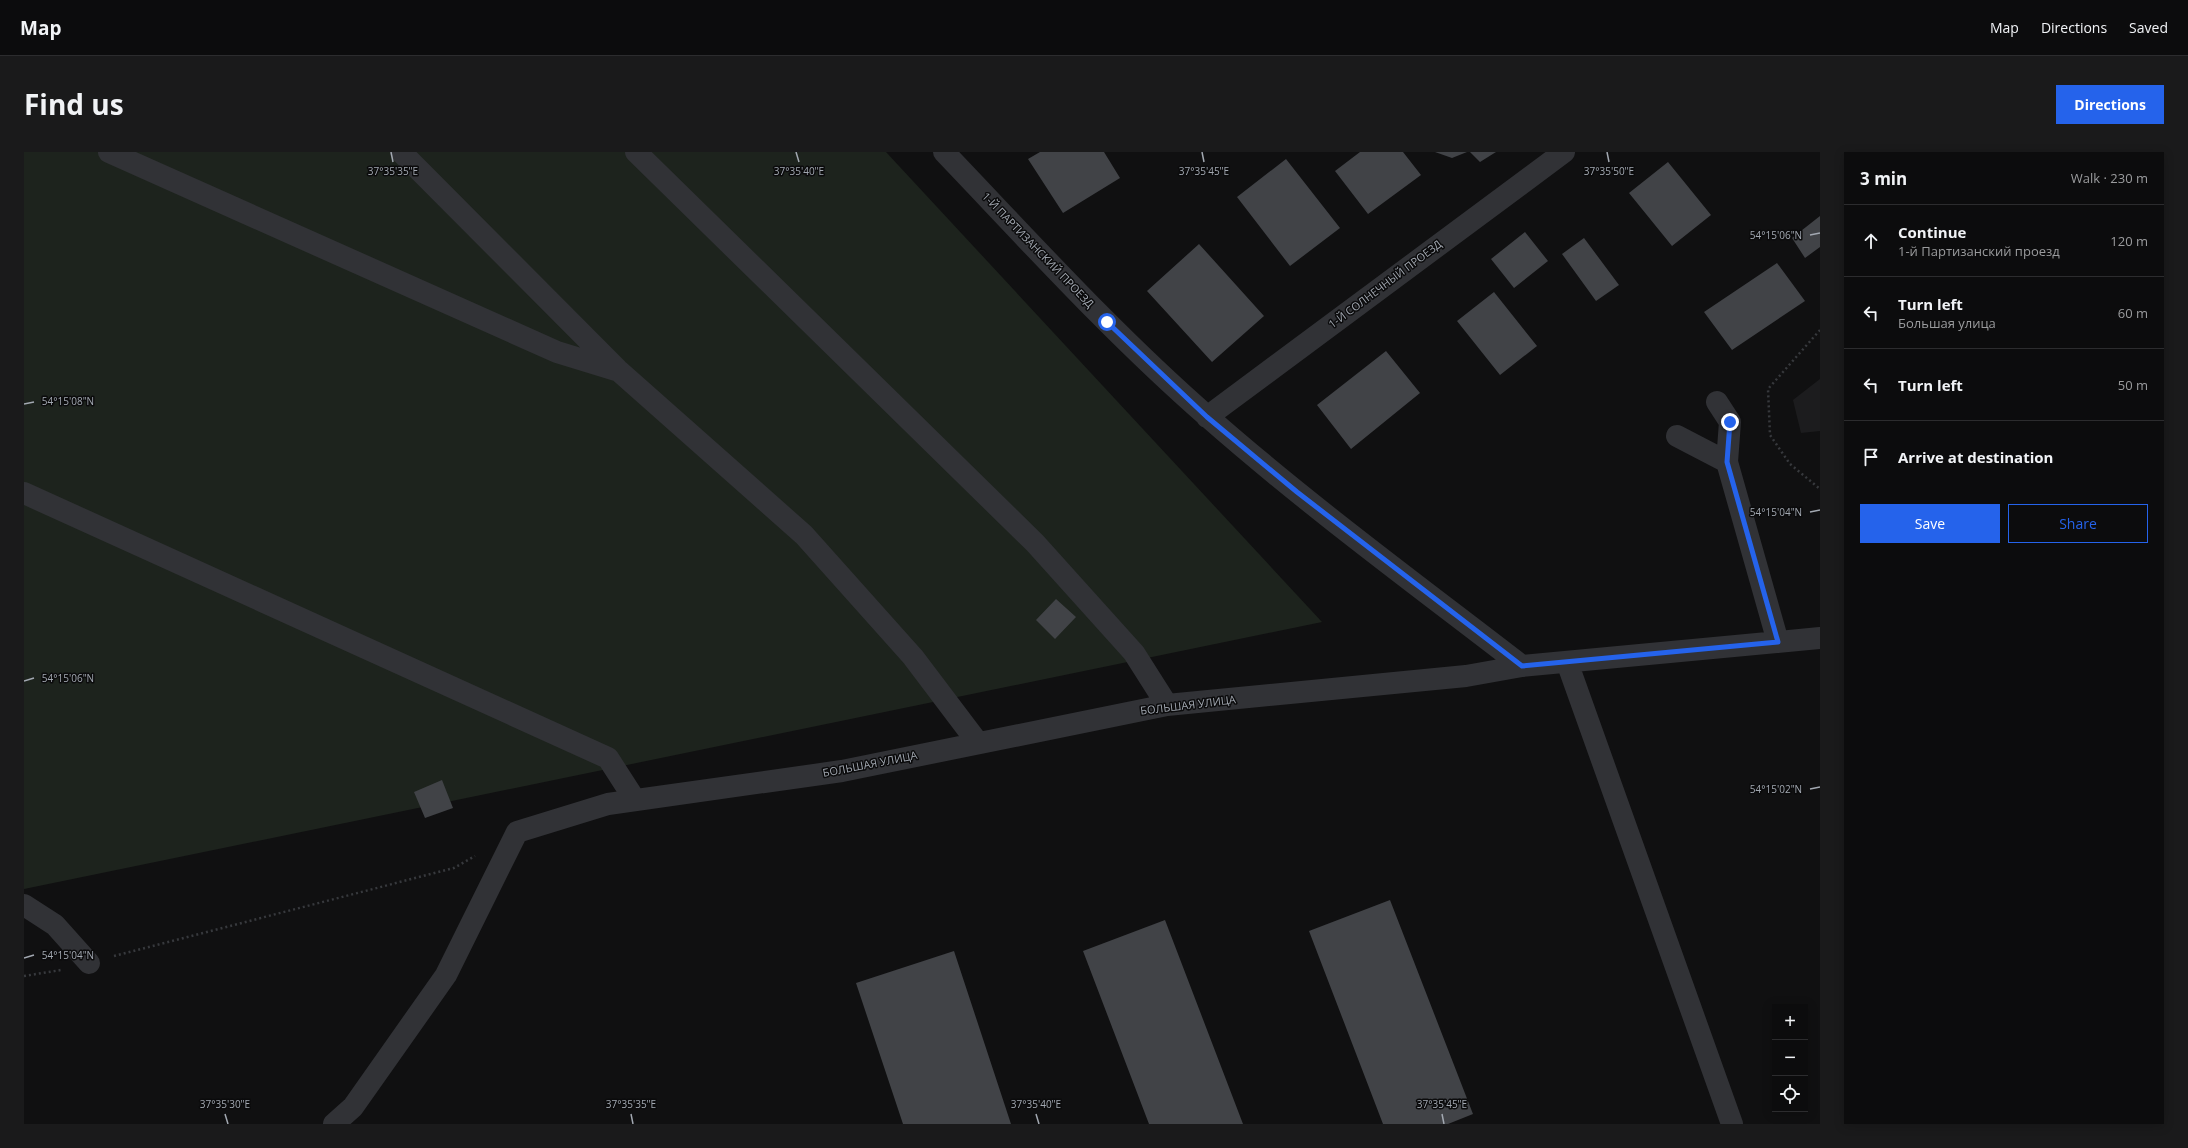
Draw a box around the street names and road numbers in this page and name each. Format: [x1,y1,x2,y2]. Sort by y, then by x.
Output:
street label: 1-Й ПАРТИЗАНСКИЙ ПРОЕЗД [979,189,1098,311]
street label: 1-Й СОЛНЕЧНЫЙ ПРОЕЗД [1325,236,1445,331]
street label: БОЛЬШАЯ УЛИЦА [1139,691,1237,718]
street label: БОЛЬШАЯ УЛИЦА [821,747,919,780]

